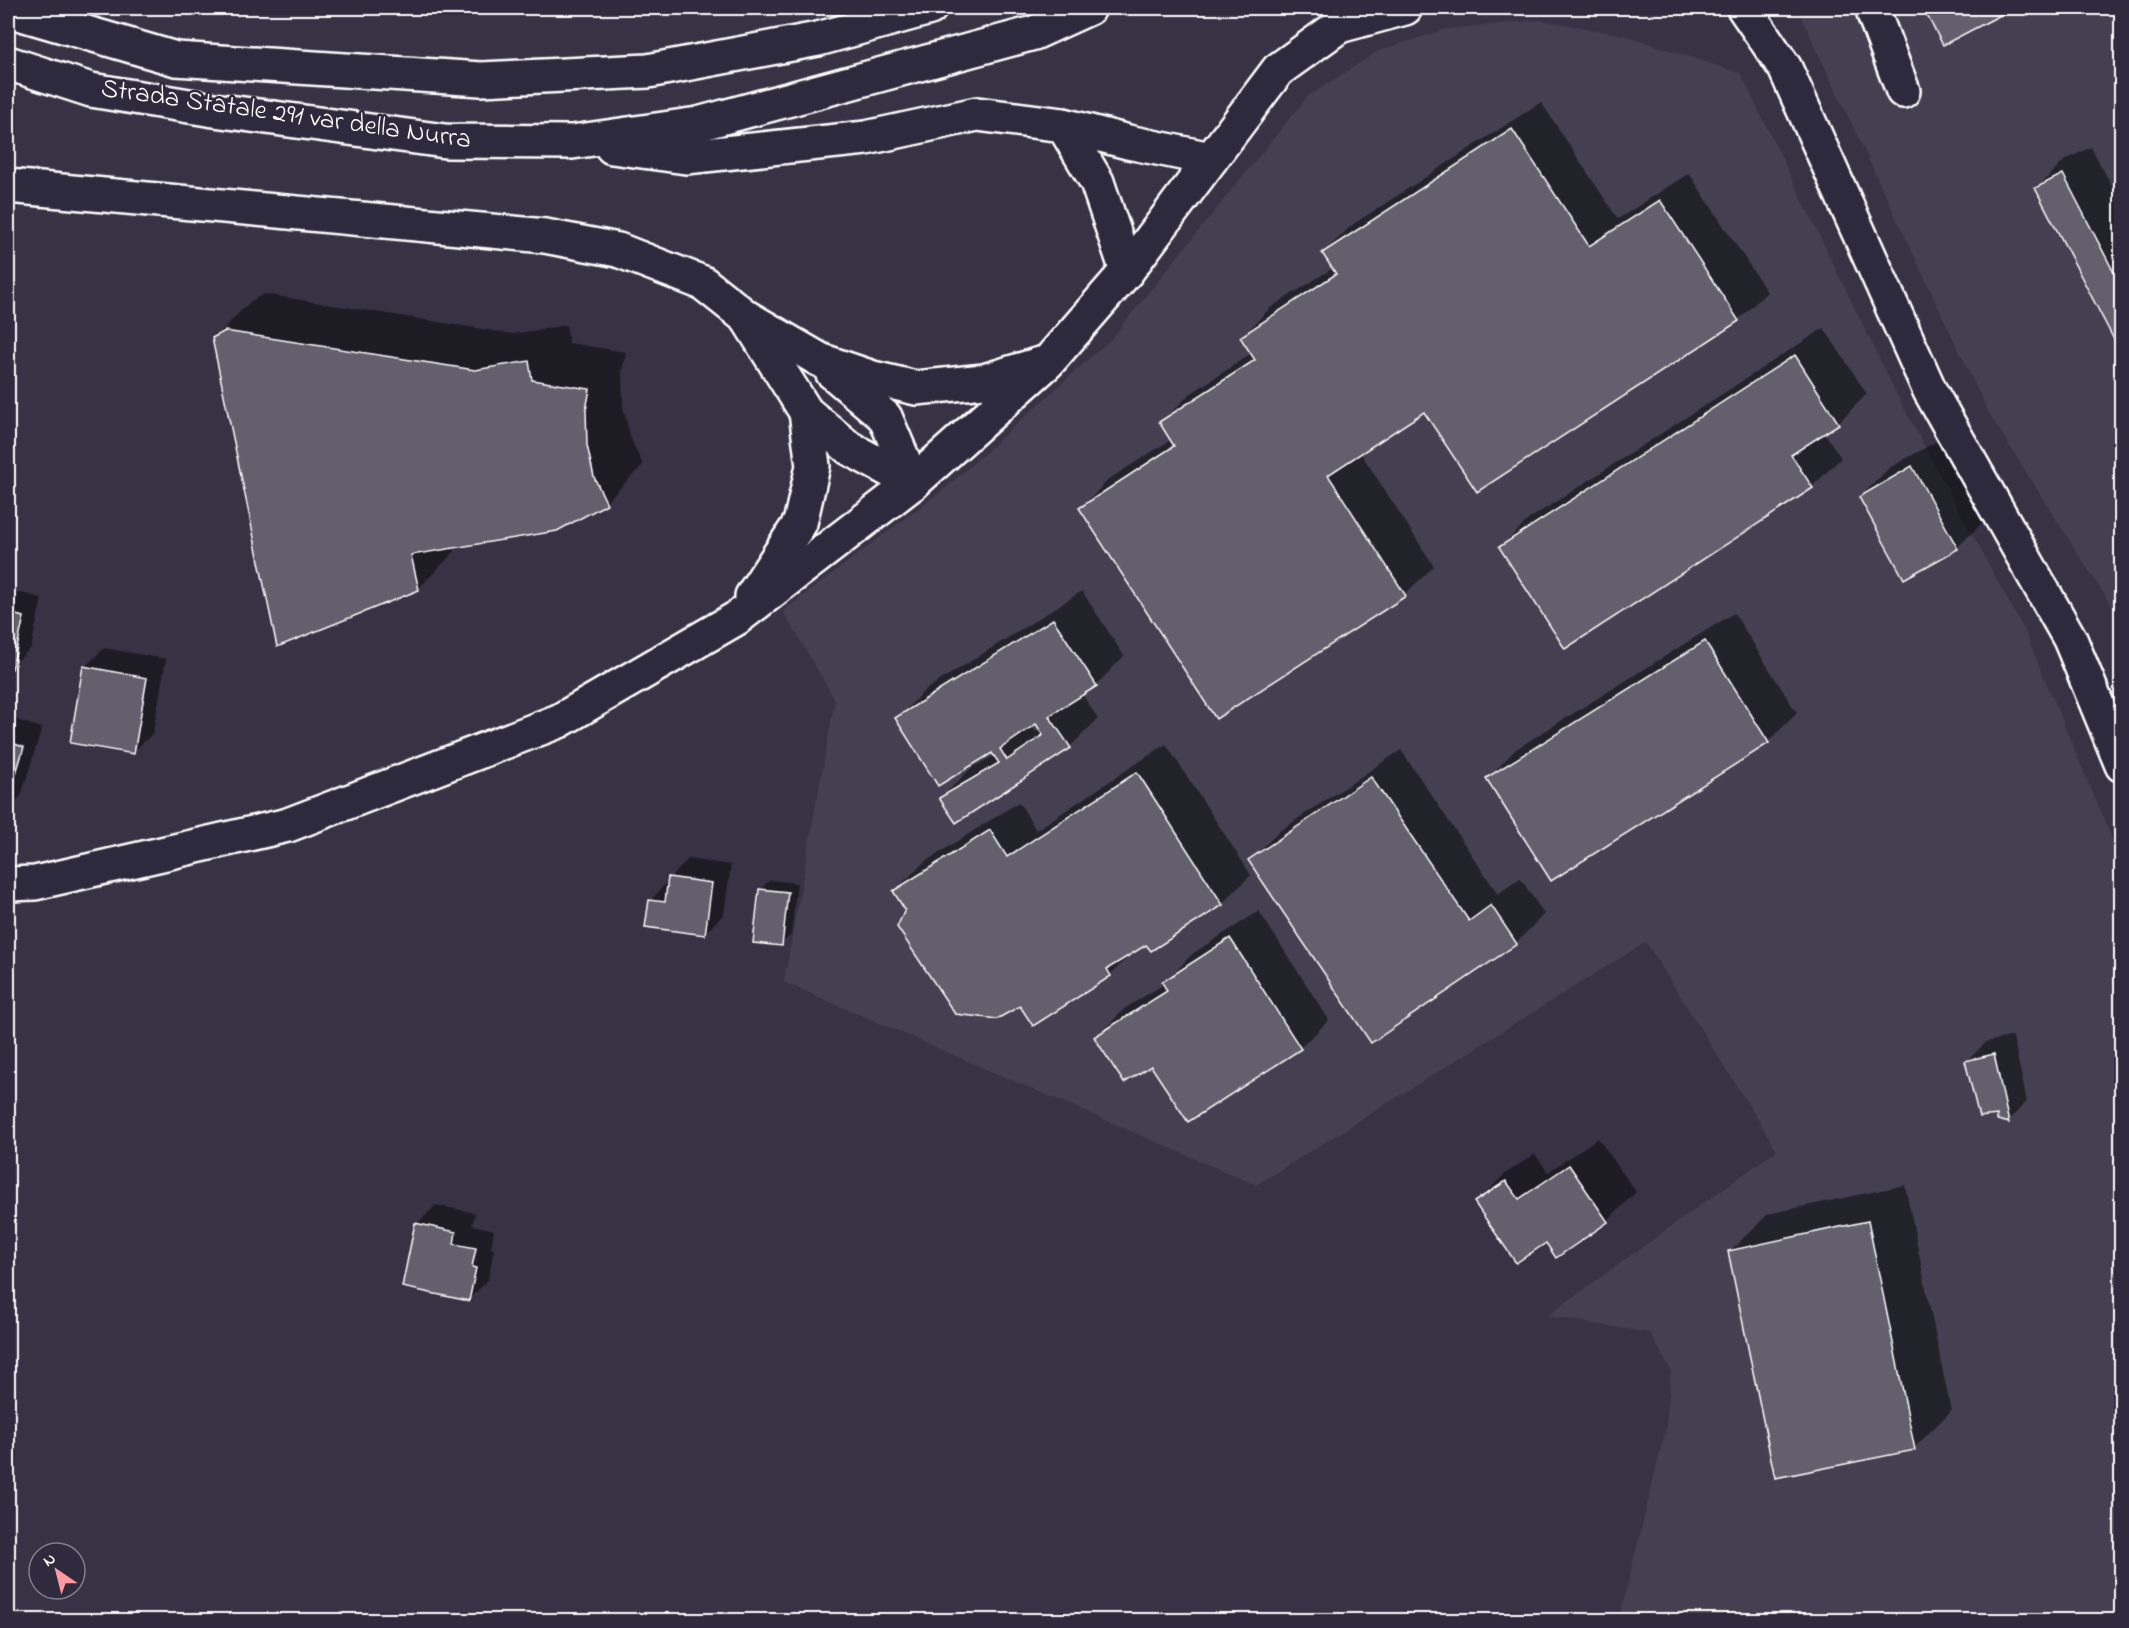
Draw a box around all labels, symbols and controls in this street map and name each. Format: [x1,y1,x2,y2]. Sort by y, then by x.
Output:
street label: Strada Statale 291 var della Nurra [98,70,474,160]
north arrow [27,1541,87,1601]
text: N [38,1547,61,1573]

